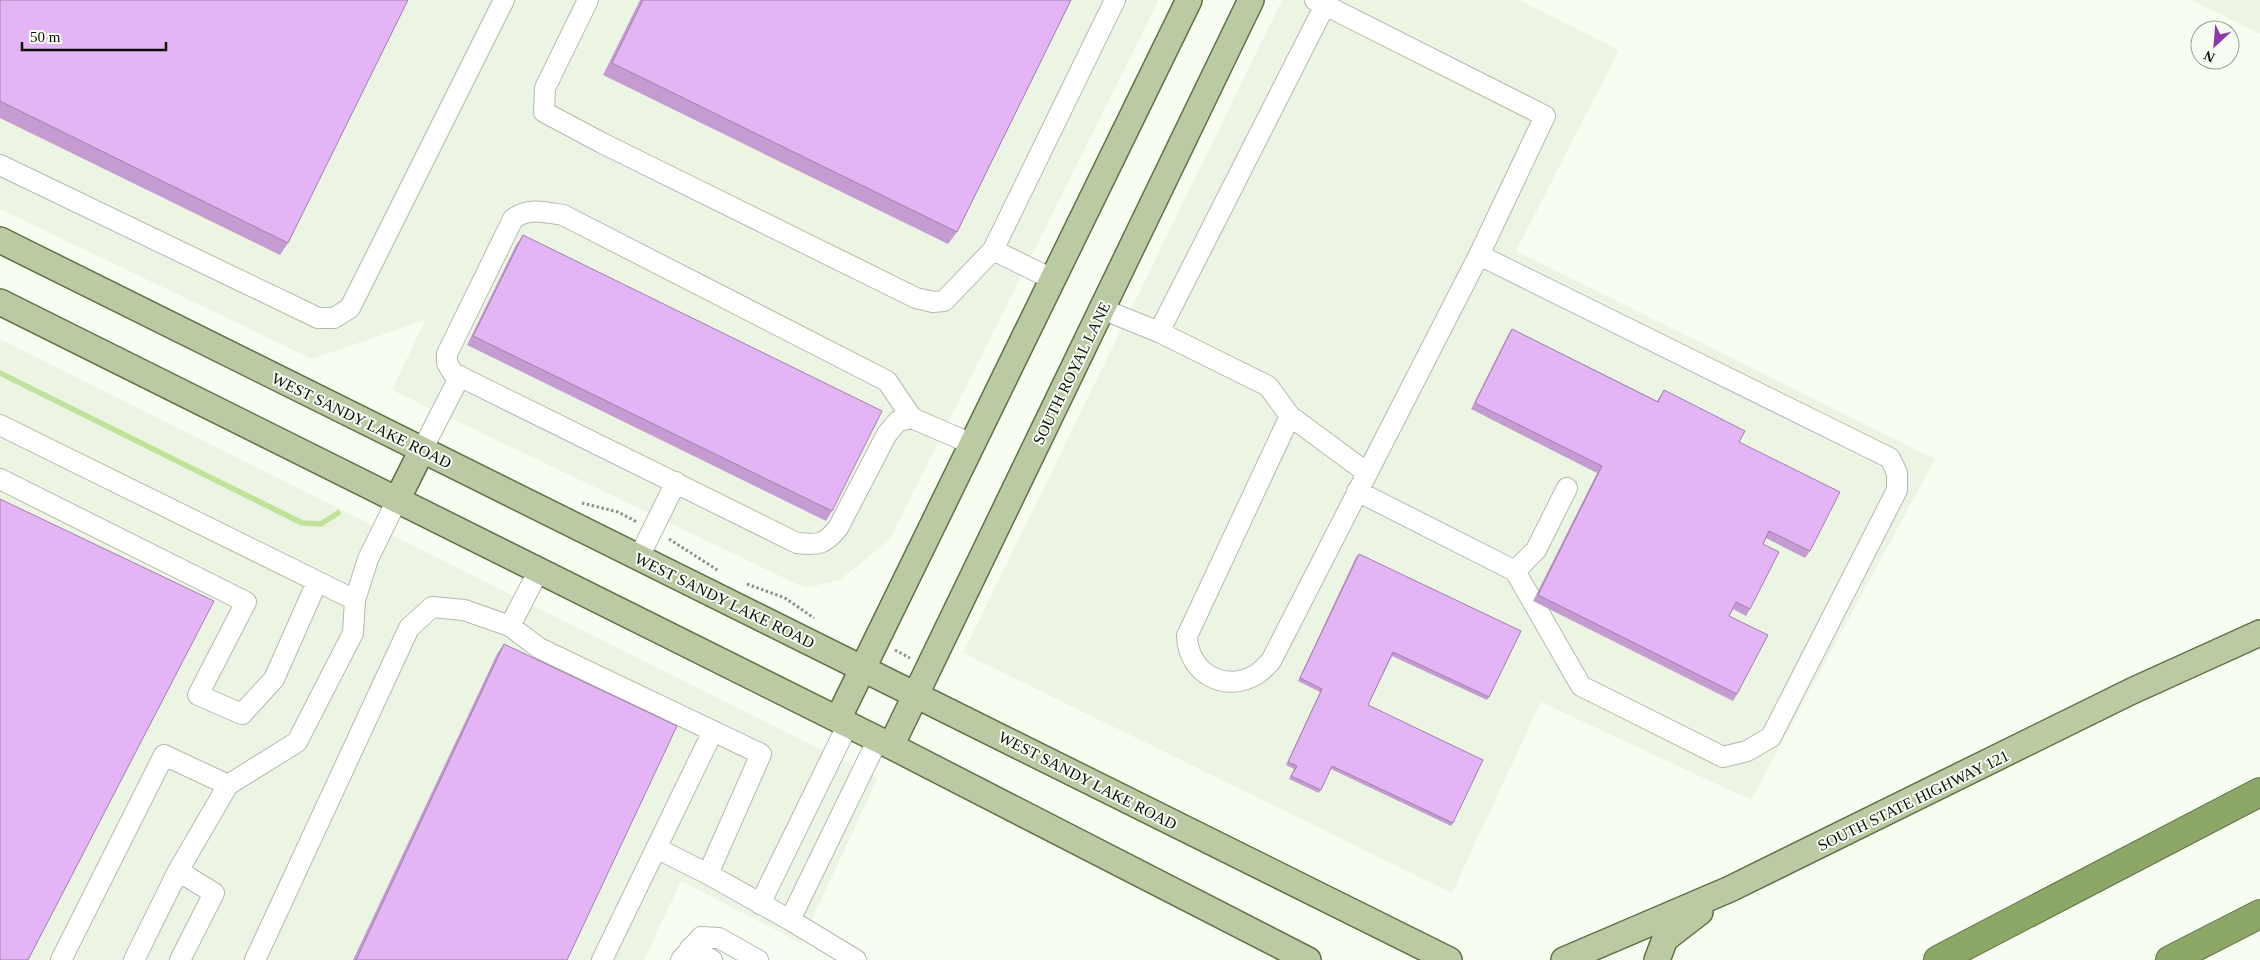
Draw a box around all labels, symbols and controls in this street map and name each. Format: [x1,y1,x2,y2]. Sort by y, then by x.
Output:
scale bar [22,20,166,52]
north arrow [2190,20,2240,70]
text: 50 m [30,29,61,45]
text: N [2202,47,2217,65]
street label: SOUTH ROYAL LANE [1029,299,1113,447]
street label: WEST SANDY LAKE ROAD [269,369,454,471]
street label: WEST SANDY LAKE ROAD [632,549,817,651]
street label: WEST SANDY LAKE ROAD [996,728,1180,833]
street label: SOUTH STATE HIGHWAY 121 [1815,747,2012,854]

